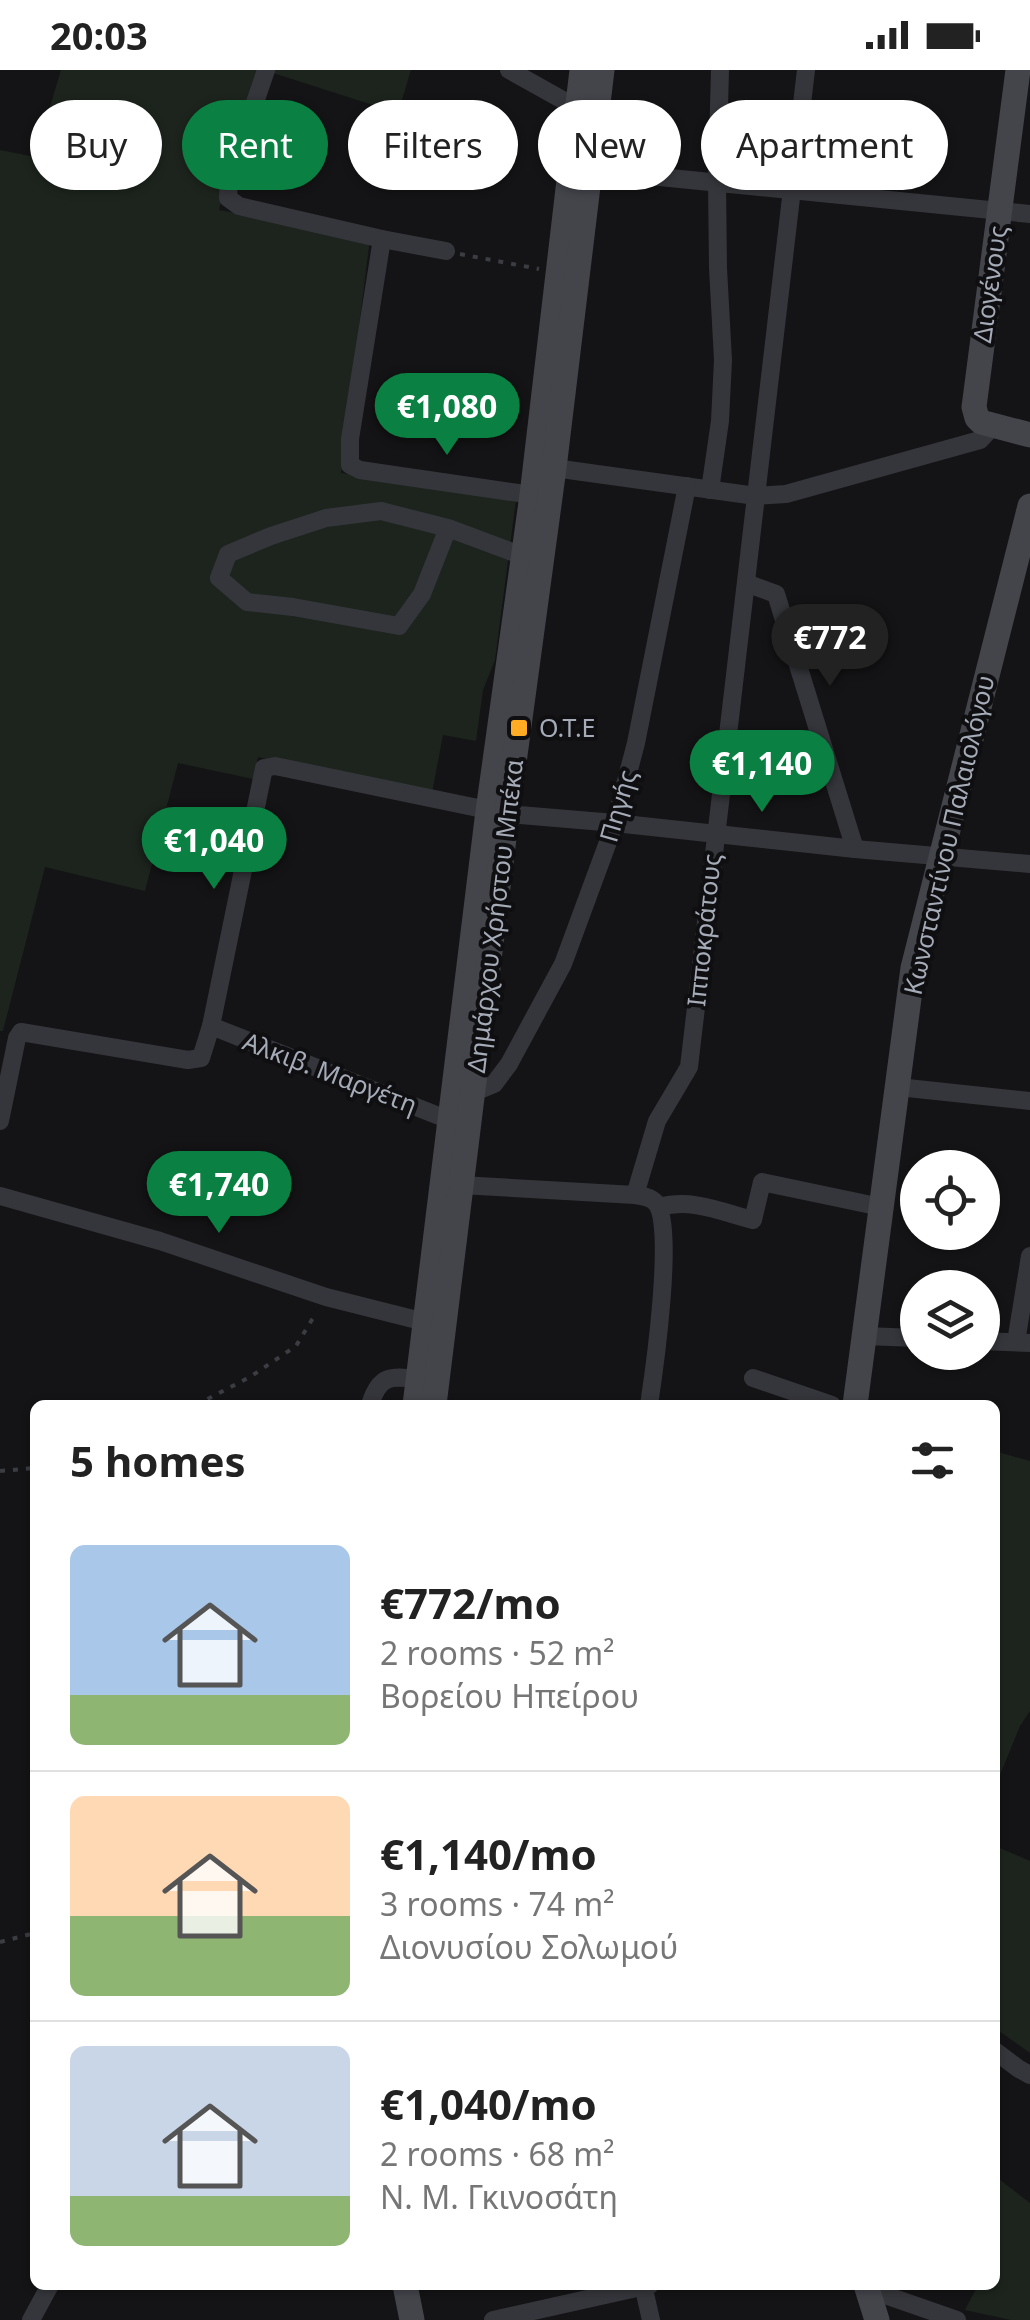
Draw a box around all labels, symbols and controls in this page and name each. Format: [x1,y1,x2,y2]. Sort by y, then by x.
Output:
text: 20:03 [50,9,148,61]
chip: Buy [30,100,162,190]
chip: Rent [182,100,328,190]
chip: Filters [348,100,518,190]
chip: New [538,100,681,190]
chip: Apartment [701,100,948,190]
street label: Διογένους [964,223,1014,345]
pin: €1,080 [366,373,528,458]
text: €1,080 [397,384,497,427]
pin: €772 [771,604,889,689]
text: €772 [793,615,867,658]
street label: Κωνσταντίνου Παλαιολόγου [895,672,1001,998]
place label: Ο.Τ.Ε [539,710,595,744]
marker: Ο.Τ.Ε [508,717,530,739]
pin: €1,140 [681,730,843,815]
text: €1,140 [712,741,812,784]
street label: Δημάρχου Χρήστου Μπέκα [458,757,530,1075]
street label: Πηγής [591,766,644,846]
pin: €1,040 [133,807,295,892]
text: €1,040 [164,818,264,861]
street label: Ιπποκράτους [678,852,728,1008]
street label: Αλκιβ. Μαργέτη [238,1023,422,1121]
map controls [900,1150,1000,1370]
button: locate [900,1150,1000,1250]
pin: €1,740 [138,1151,300,1236]
text: €1,740 [169,1162,269,1205]
button: layers [900,1270,1000,1370]
text: 5 homes [70,1432,246,1489]
icon: filters [905,1433,960,1488]
text: €772/mo [380,1574,561,1631]
icon: home [150,1585,270,1705]
text: 2 rooms · 52 m² [380,1631,614,1674]
text: Βορείου Ηπείρου [380,1674,639,1717]
text: €1,140/mo [380,1825,597,1882]
icon: home [150,1836,270,1956]
text: 3 rooms · 74 m² [380,1882,614,1925]
text: Διονυσίου Σολωμού [380,1925,678,1968]
text: €1,040/mo [380,2075,597,2132]
icon: home [150,2086,270,2206]
text: 2 rooms · 68 m² [380,2132,614,2175]
text: Ν. Μ. Γκινοσάτη [380,2175,618,2218]

